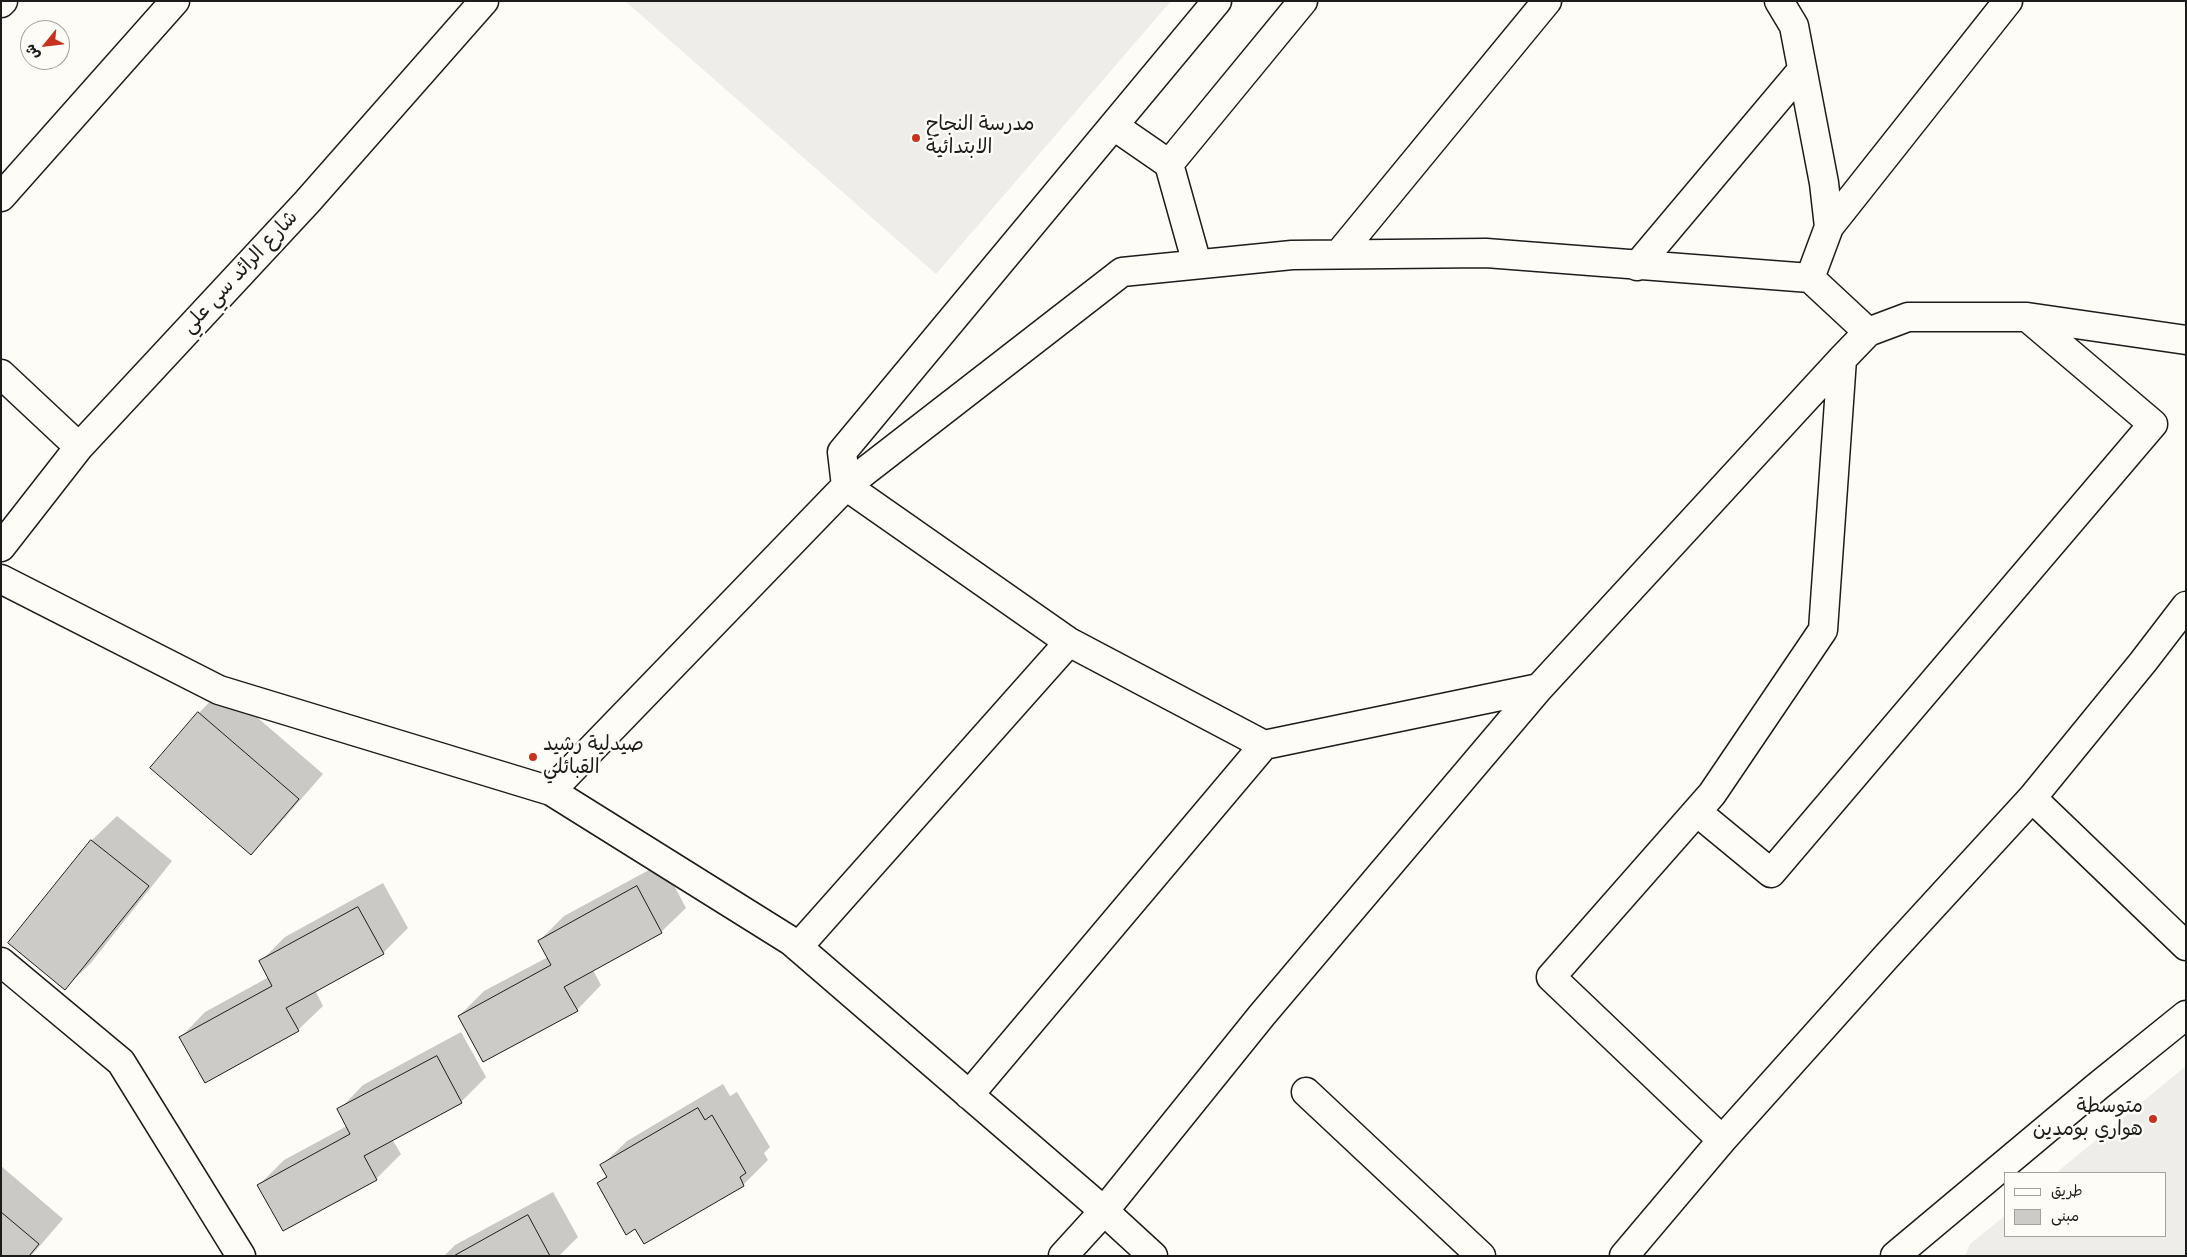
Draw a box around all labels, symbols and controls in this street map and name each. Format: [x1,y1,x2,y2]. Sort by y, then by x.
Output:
north arrow [20,20,70,70]
text: ش [21,41,44,63]
place label: مدرسة النجاح الابتدائية [926,114,1034,161]
marker: مدرسة النجاح الابتدائية [910,132,922,144]
street label: شارع الرائد سي علي [178,207,304,339]
place label: صيدلية رشيد القبائلي [543,734,644,781]
marker: صيدلية رشيد القبائلي [527,751,539,763]
place label: متوسطة هواري بومدين [2033,1096,2143,1143]
marker: متوسطة هواري بومدين [2147,1113,2159,1125]
legend [2004,1172,2167,1237]
text: طريق [2051,1182,2083,1202]
text: مبنى [2051,1207,2079,1227]

